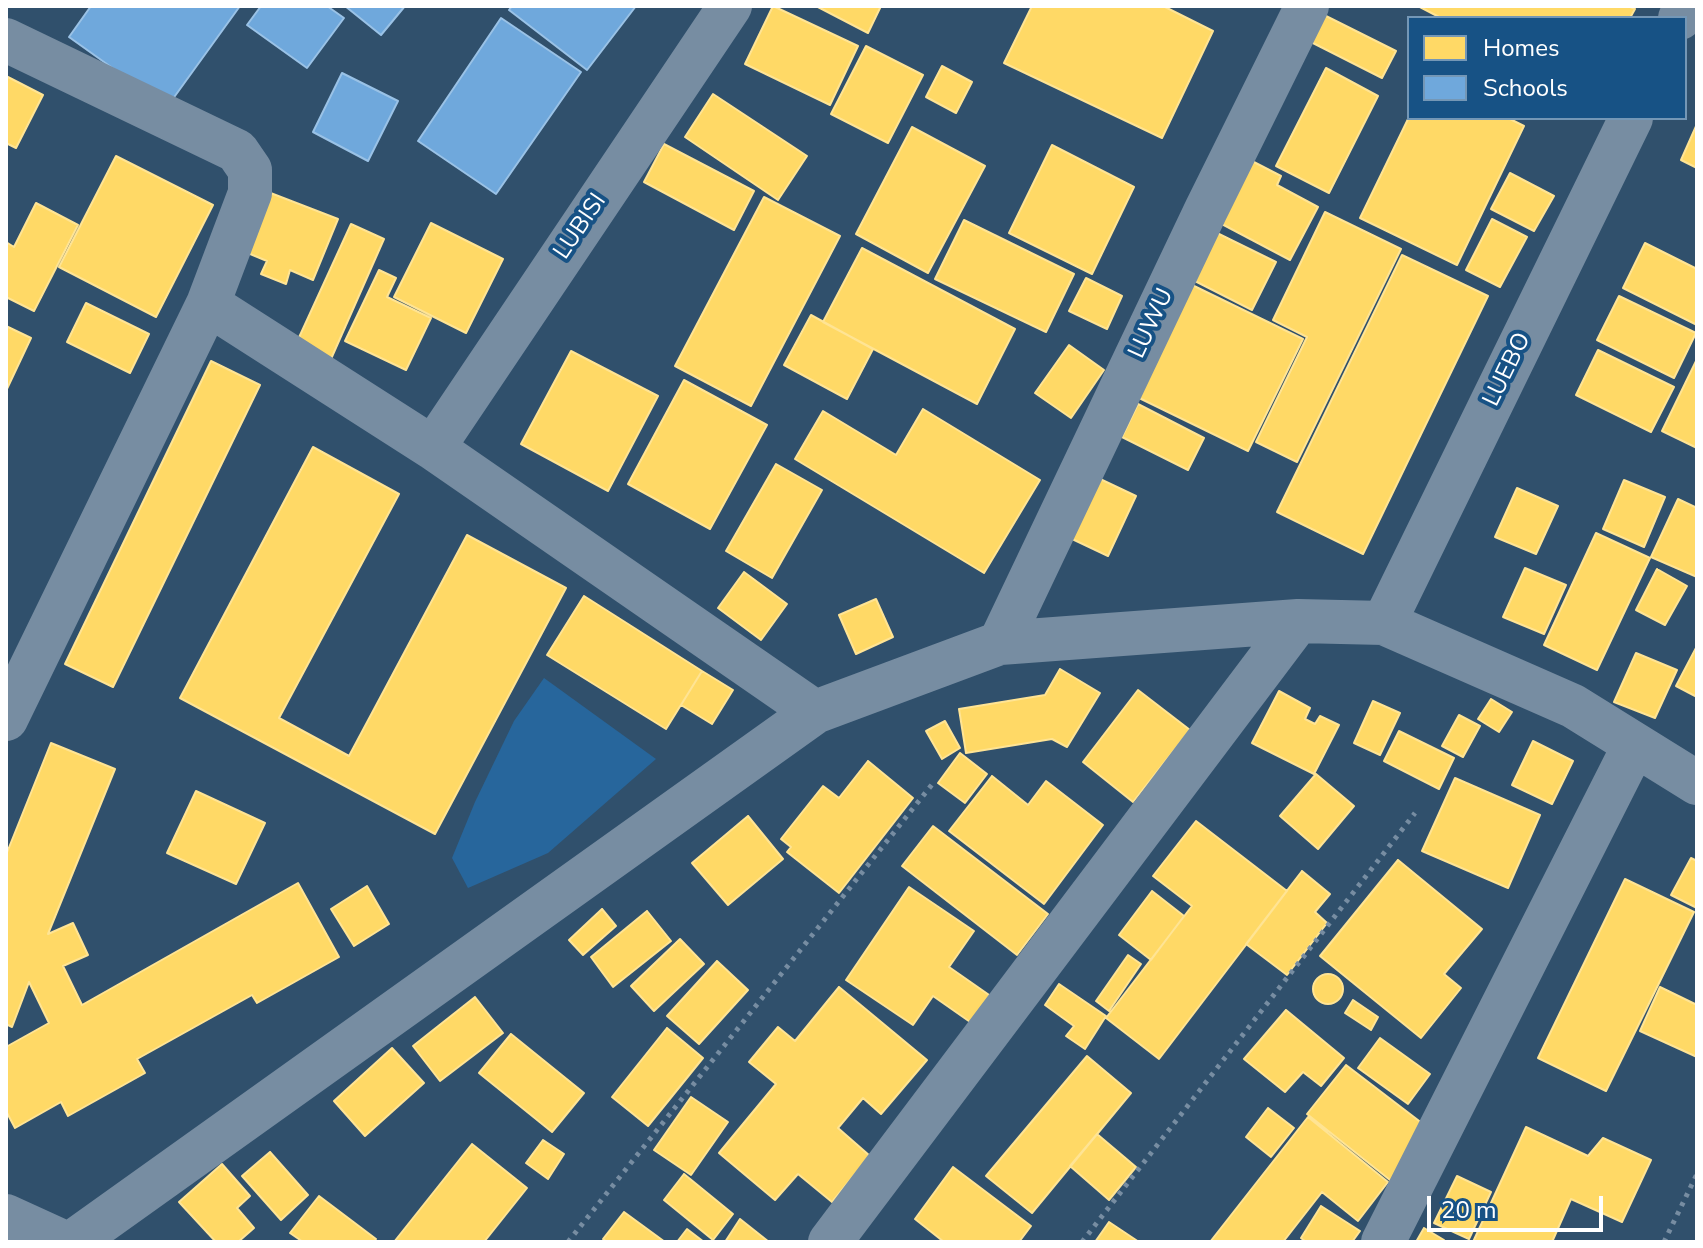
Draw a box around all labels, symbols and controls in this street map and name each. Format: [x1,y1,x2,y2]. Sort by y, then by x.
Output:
legend [1407,16,1687,120]
text: Homes [1483,32,1559,64]
text: Schools [1483,72,1568,104]
street label: LUBISI [549,189,613,265]
street label: LUWU [1123,284,1181,364]
street label: LUEBO [1478,328,1538,412]
scale bar [1431,1180,1607,1230]
text: 20 m [1441,1194,1497,1226]

